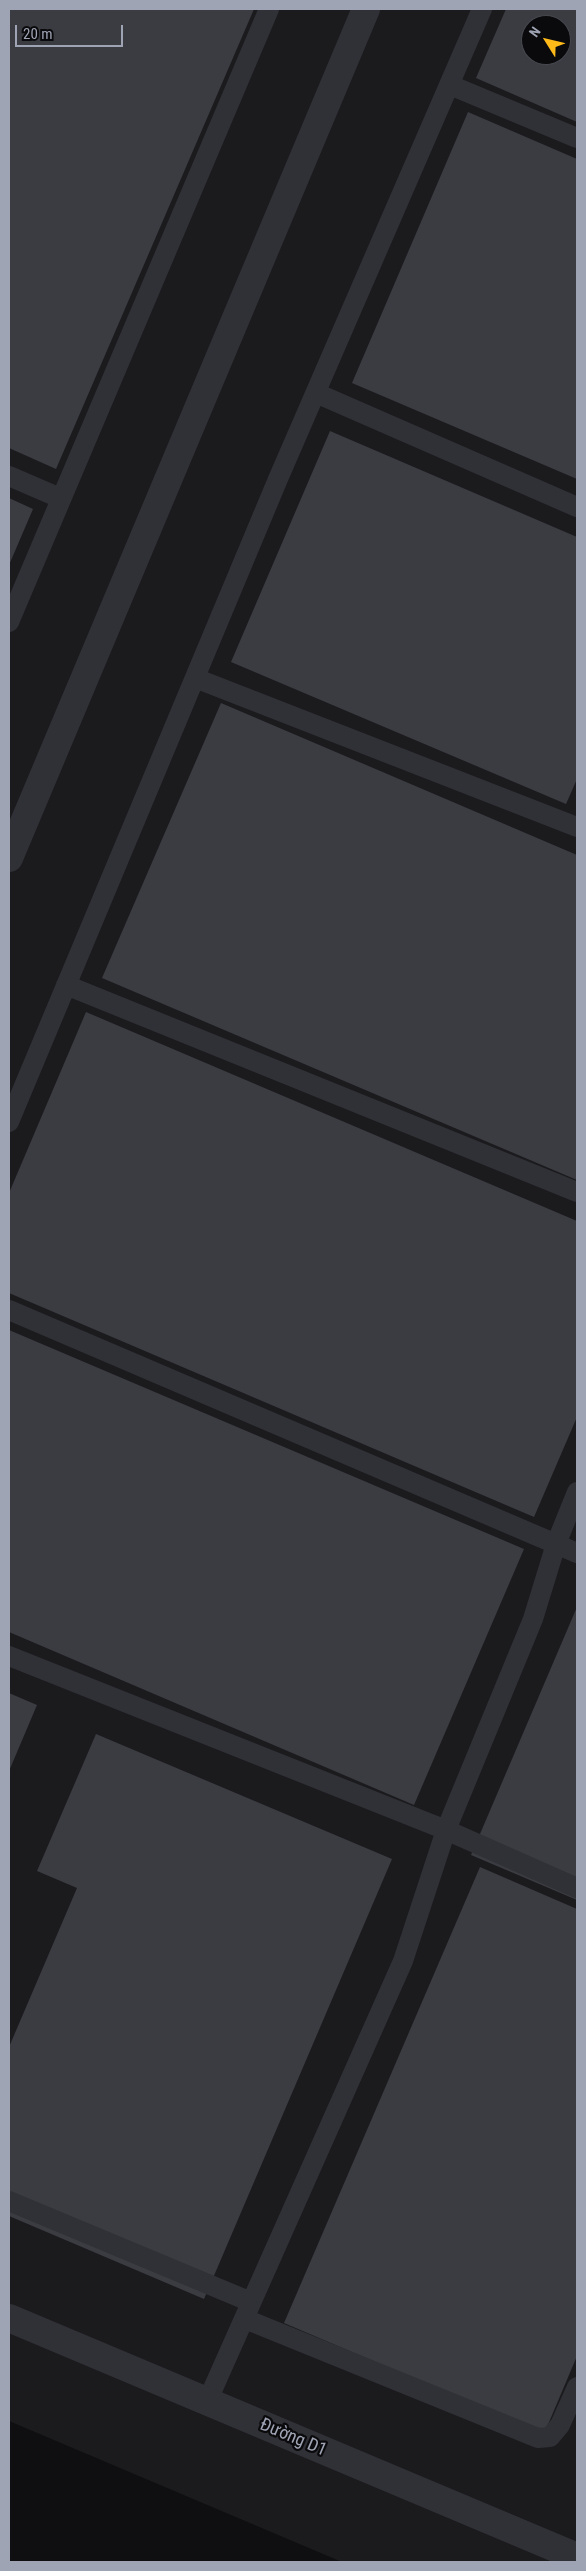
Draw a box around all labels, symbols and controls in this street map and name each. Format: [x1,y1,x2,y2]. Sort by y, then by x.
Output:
scale bar [18,15,125,47]
north arrow [521,15,571,65]
text: N [526,24,544,40]
text: 20 m [23,25,53,43]
street label: Đường D1 [256,2414,330,2462]

